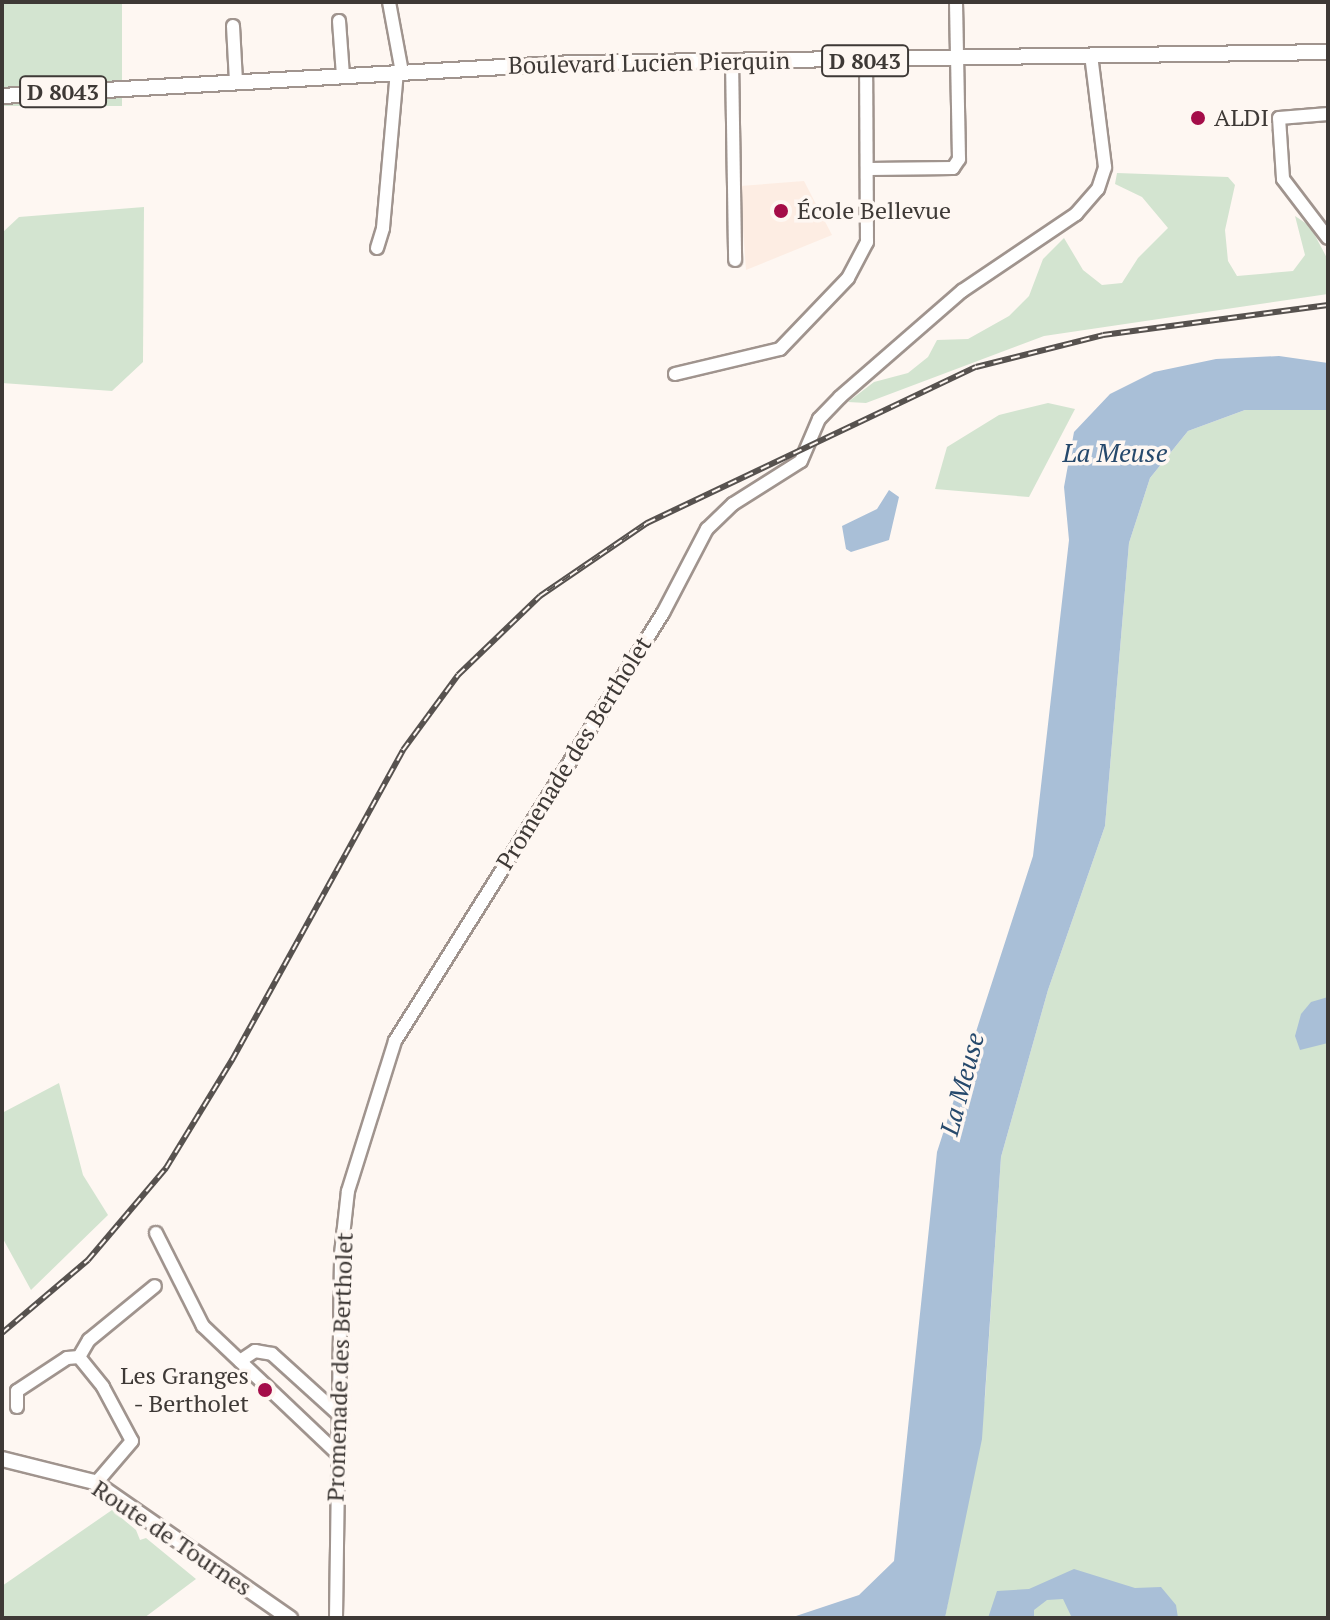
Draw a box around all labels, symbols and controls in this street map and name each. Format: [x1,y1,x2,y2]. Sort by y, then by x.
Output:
road number: D 8043 [821,43,909,79]
street label: Boulevard Lucien Pierquin [508,46,790,80]
road number: D 8043 [19,74,107,110]
place label: ALDI [1214,104,1269,132]
marker: ALDI [1189,109,1207,127]
place label: École Bellevue [797,197,951,225]
marker: École Bellevue [772,202,790,220]
water label: La Meuse [1062,437,1168,469]
street label: Promenade des Bertholet [490,631,658,875]
water label: La Meuse [933,1029,991,1139]
street label: Promenade des Bertholet [321,1232,359,1502]
place label: Les Granges - Bertholet [120,1362,249,1418]
marker: Les Granges - Bertholet [256,1381,274,1399]
street label: Route de Tournes [87,1474,257,1602]

